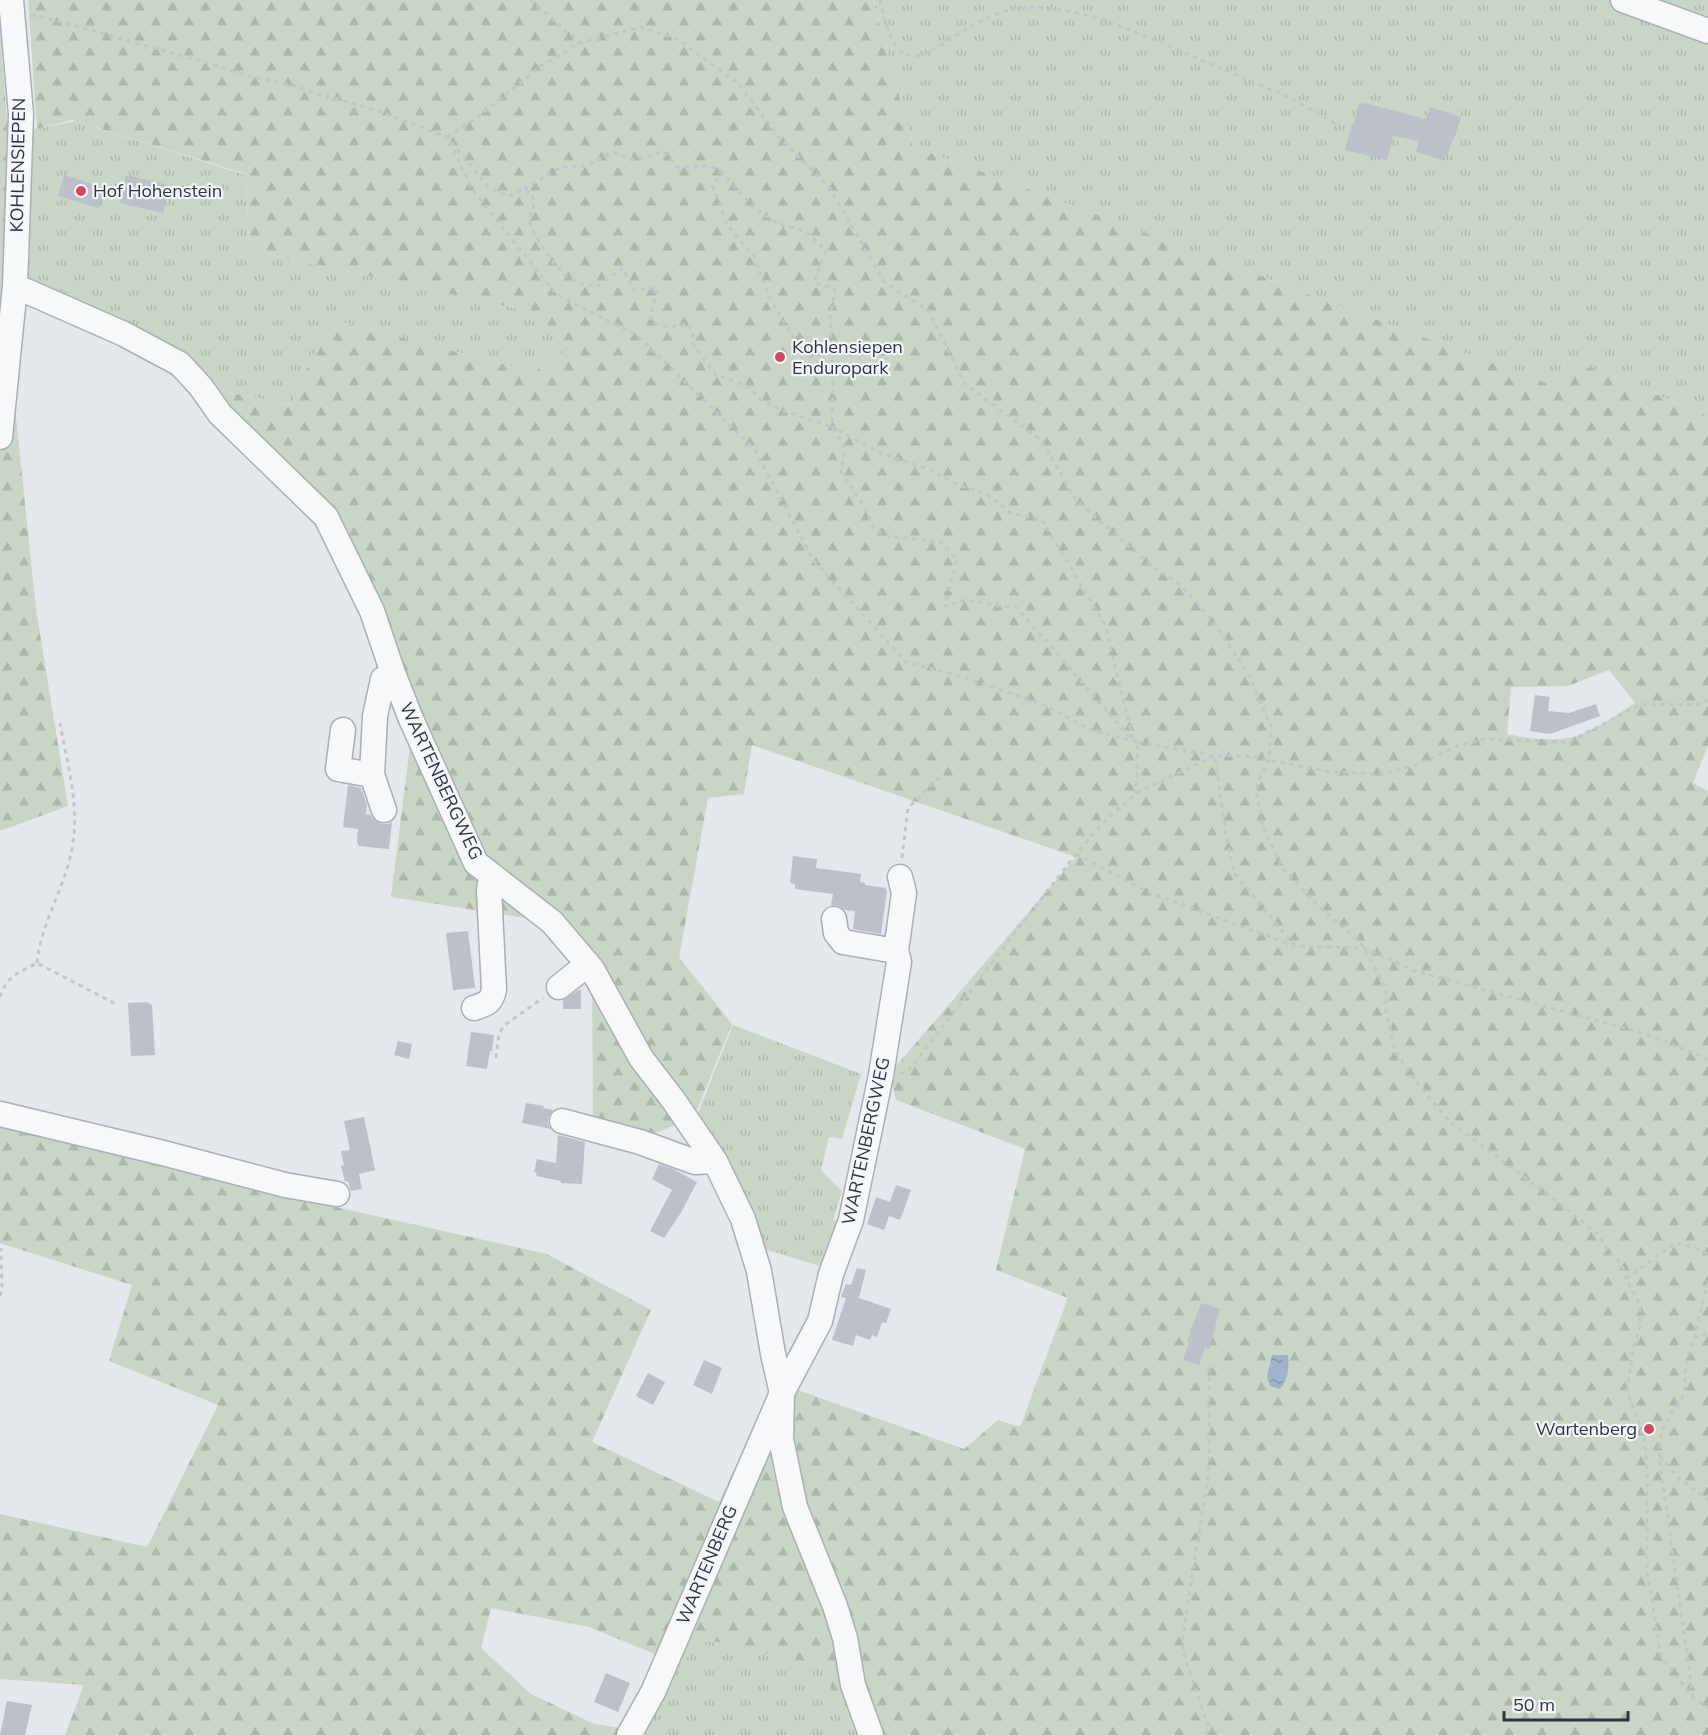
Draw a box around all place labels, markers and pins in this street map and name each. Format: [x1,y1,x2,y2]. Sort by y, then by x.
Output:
place label: Hof Hohenstein [93,179,222,202]
marker: Hof Hohenstein [74,184,88,198]
place label: Kohlensiepen Enduropark [792,335,903,379]
marker: Kohlensiepen Enduropark [773,350,787,364]
place label: Wartenberg [1536,1417,1637,1440]
marker: Wartenberg [1642,1422,1656,1436]

